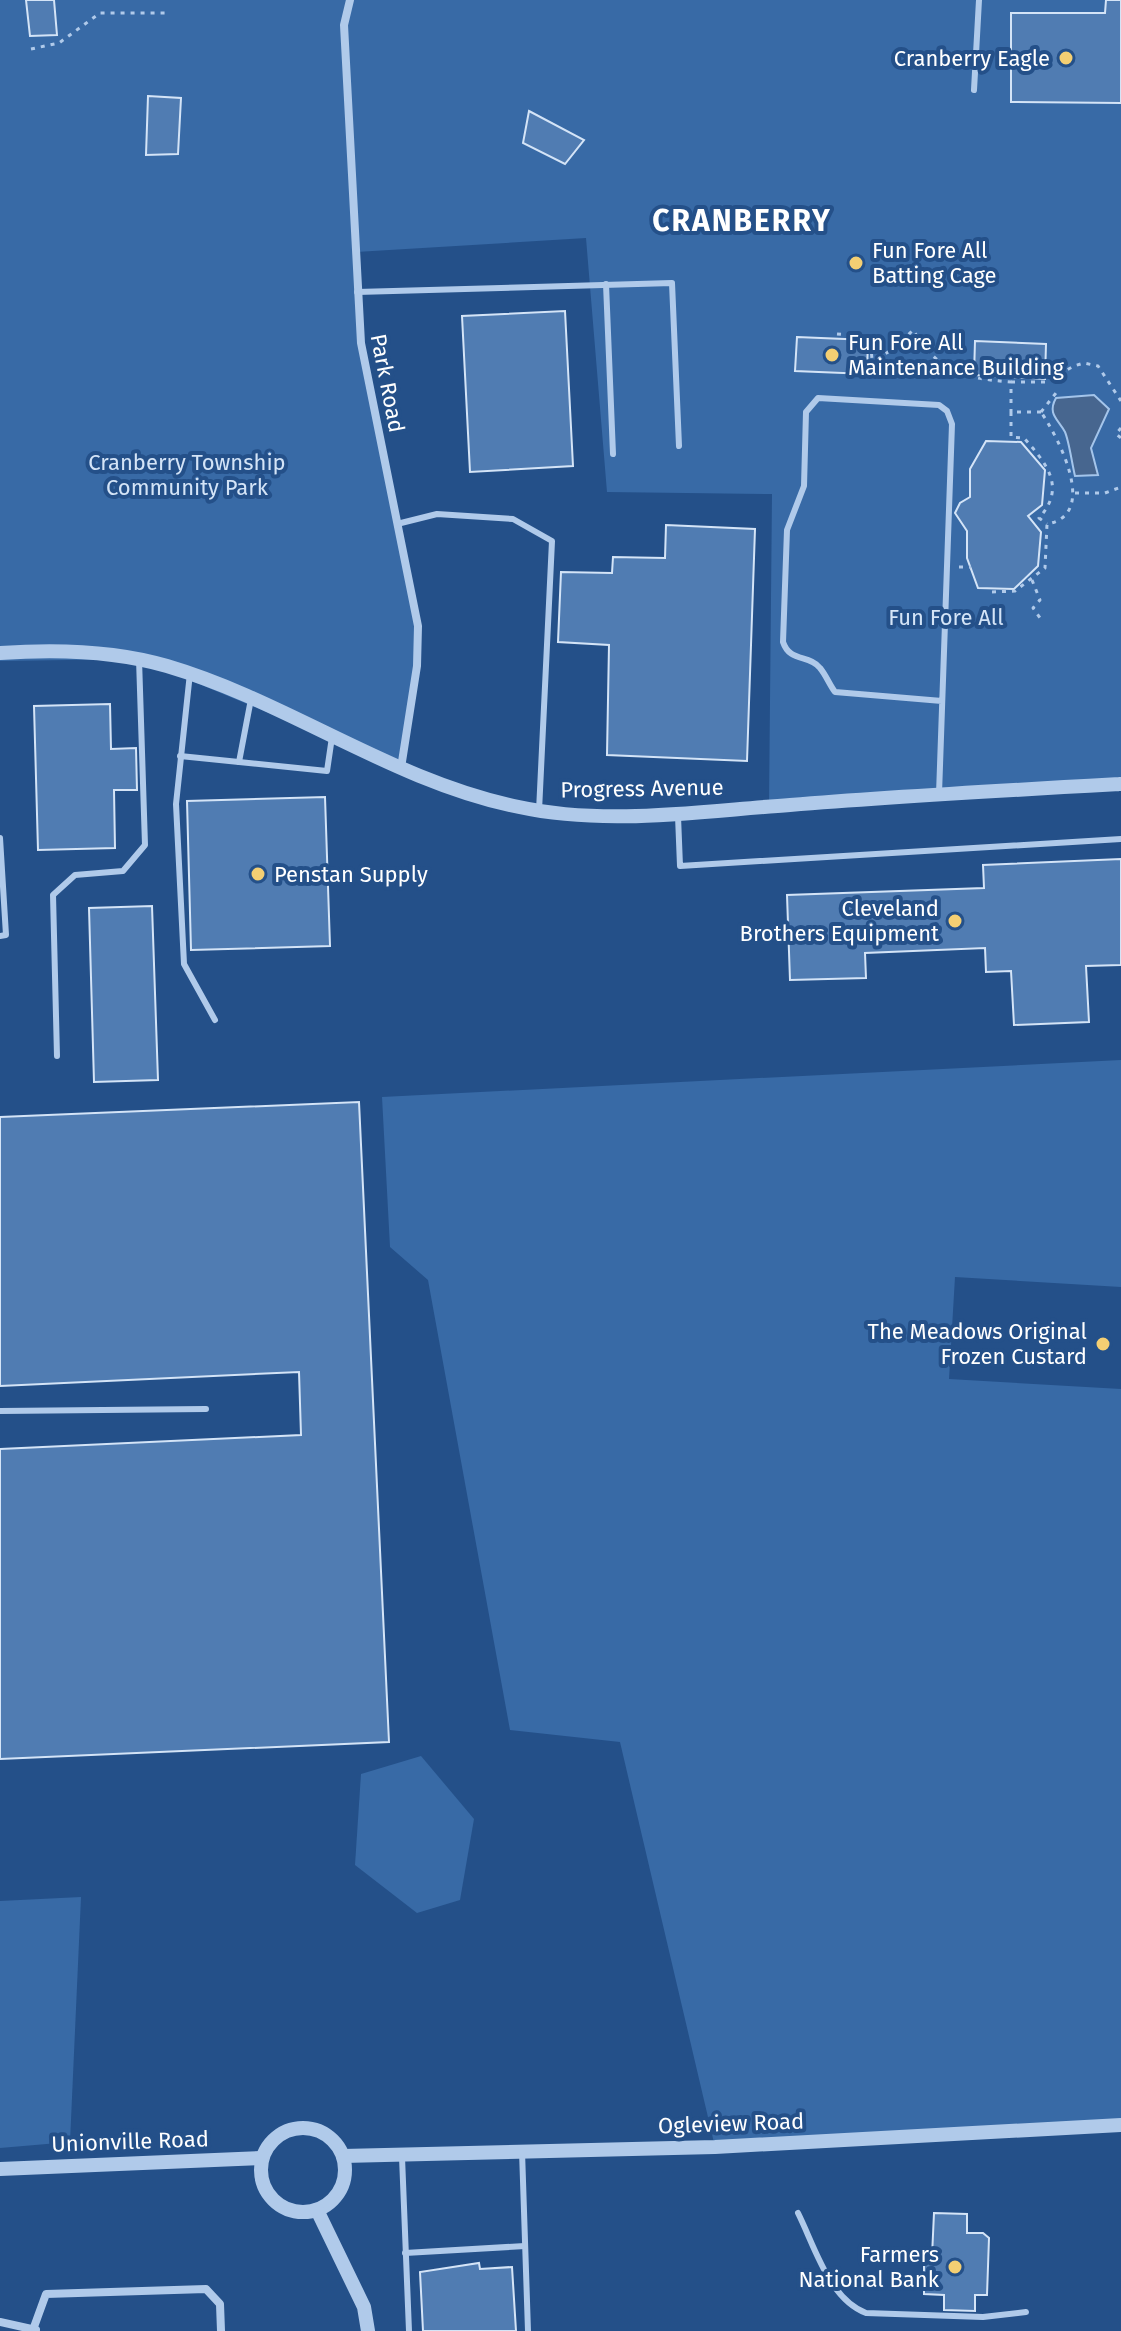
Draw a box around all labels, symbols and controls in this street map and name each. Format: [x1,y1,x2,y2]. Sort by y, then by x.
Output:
place label: Cranberry Eagle [894,45,1050,72]
marker: Cranberry Eagle [1057,49,1075,67]
district label: CRANBERRY [652,203,832,239]
place label: Fun Fore All Batting Cage [872,237,997,289]
marker: Fun Fore All Batting Cage [847,254,865,272]
place label: Fun Fore All Maintenance Building [848,329,1064,381]
street label: Park Road [365,332,410,435]
marker: Fun Fore All Maintenance Building [823,346,841,364]
park label: Cranberry Township Community Park [88,449,286,501]
park label: Fun Fore All [888,604,1004,631]
street label: Progress Avenue [560,774,724,803]
place label: Penstan Supply [274,861,428,888]
marker: Penstan Supply [249,865,267,883]
place label: Cleveland Brothers Equipment [740,895,939,947]
marker: Cleveland Brothers Equipment [946,912,964,930]
place label: The Meadows Original Frozen Custard [868,1318,1087,1370]
marker: The Meadows Original Frozen Custard [1094,1335,1112,1353]
street label: Ogleview Road [657,2107,805,2140]
street label: Unionville Road [51,2125,209,2158]
place label: Farmers National Bank [799,2241,940,2293]
marker: Farmers National Bank [946,2258,964,2276]

